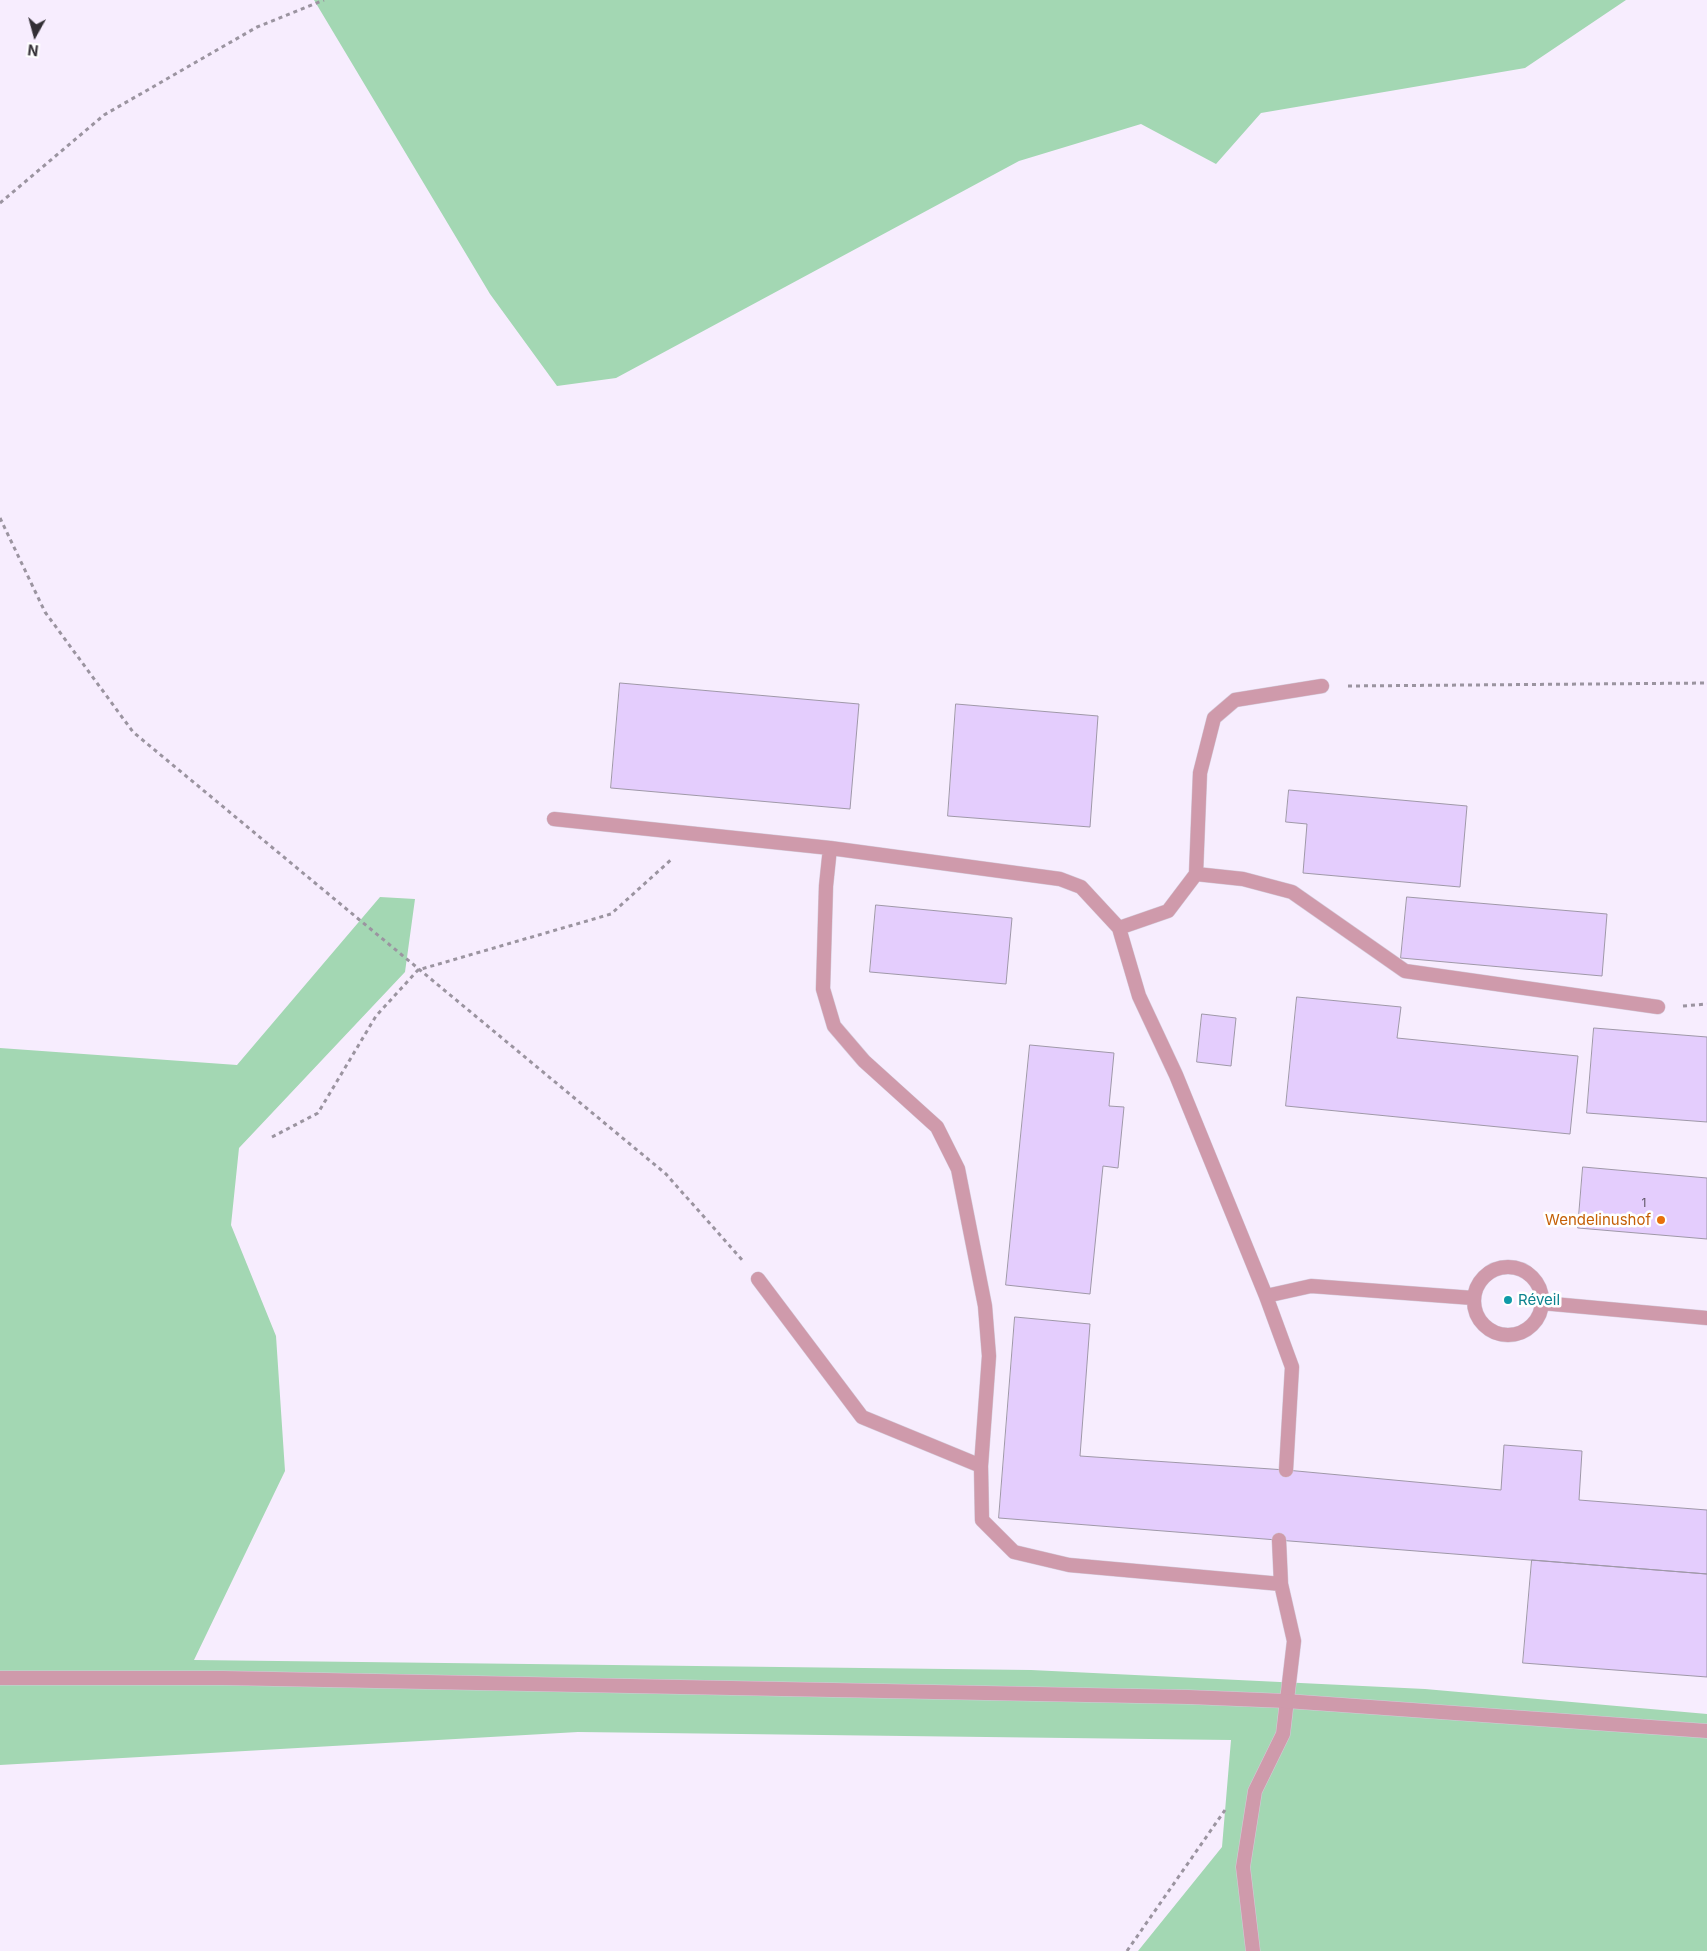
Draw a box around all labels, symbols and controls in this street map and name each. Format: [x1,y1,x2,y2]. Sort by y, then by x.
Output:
north arrow [10,10,60,60]
text: N [27,41,39,59]
house number: 1 [1642,1196,1646,1210]
place label: Wendelinushof [1545,1211,1651,1229]
marker: Wendelinushof [1655,1214,1667,1226]
place label: Réveil [1518,1291,1560,1309]
marker: Réveil [1502,1294,1514,1306]

